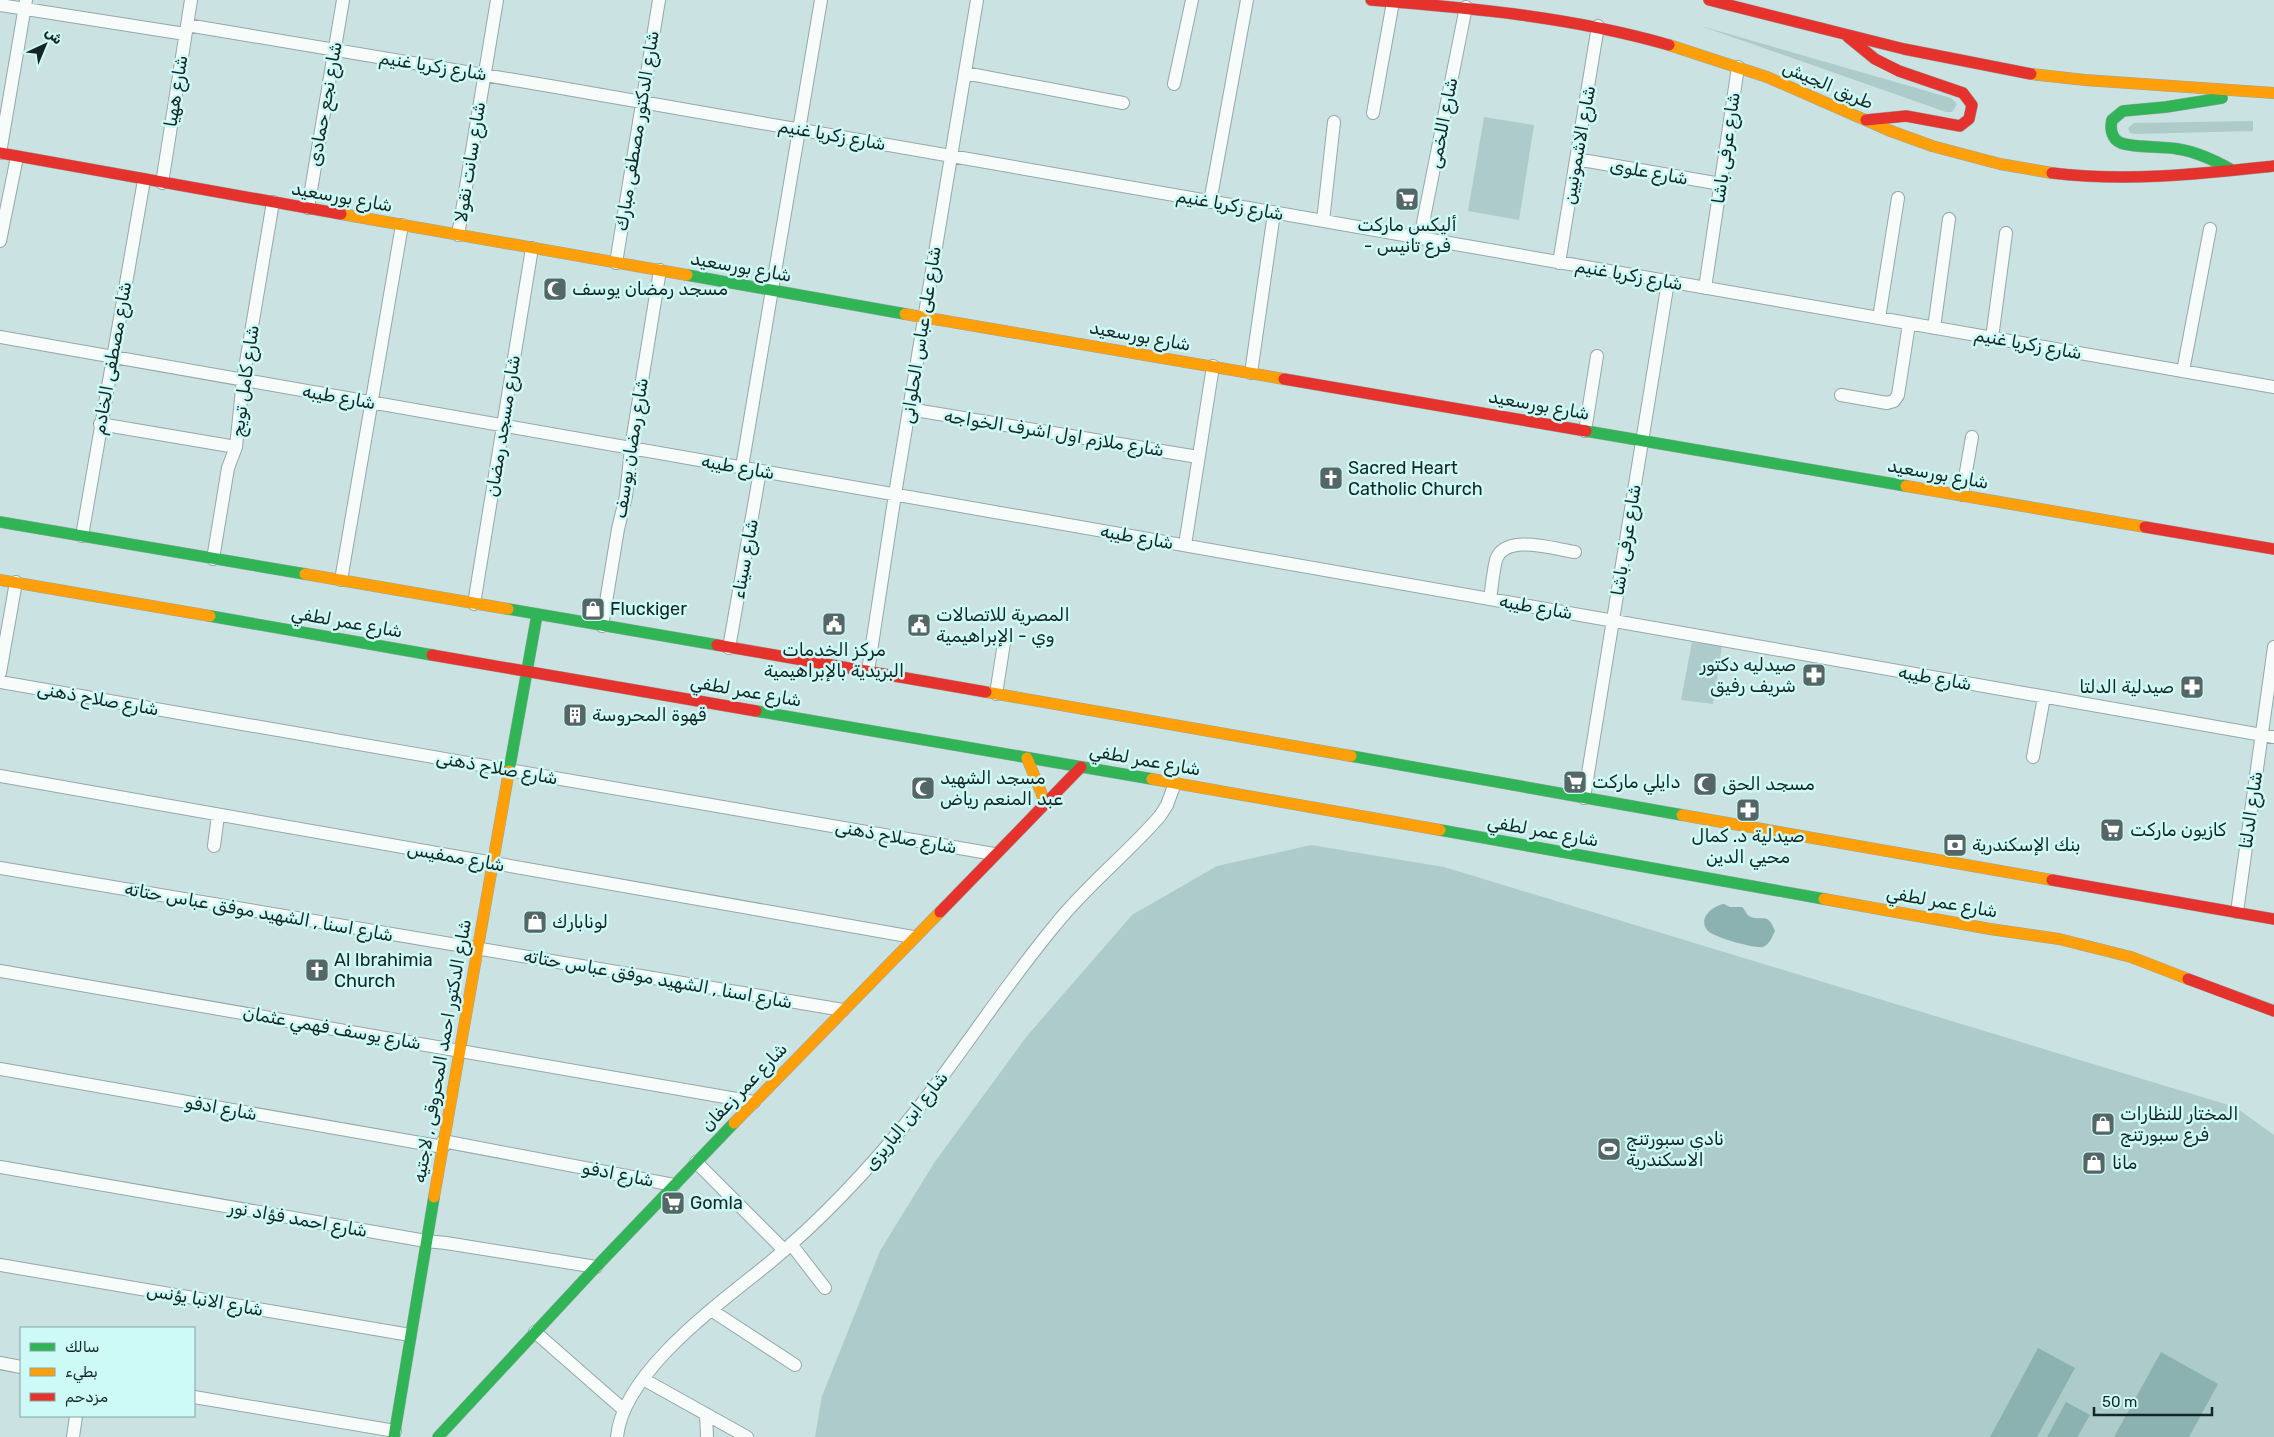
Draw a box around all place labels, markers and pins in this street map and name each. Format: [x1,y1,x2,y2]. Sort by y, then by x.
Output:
supermarket icon: أليكس ماركت - فرع تانيس [1394,186,1420,212]
place label: أليكس ماركت - فرع تانيس [1357,214,1457,258]
mosque icon: مسجد رمضان يوسف [542,276,568,302]
place label: مسجد رمضان يوسف [572,278,728,300]
place label: Sacred Heart Catholic Church [1348,457,1483,500]
church icon: Sacred Heart Catholic Church [1318,465,1344,491]
shop icon: Fluckiger [580,596,606,622]
place label: Fluckiger [610,598,687,620]
place label: المصرية للاتصالات وي - الإبراهيمية [936,604,1070,648]
public building icon: مركز الخدمات البريدية بالإبراهيمية [821,611,847,637]
public building icon: المصرية للاتصالات وي - الإبراهيمية [906,612,932,638]
place label: مركز الخدمات البريدية بالإبراهيمية [764,639,904,682]
place label: صيدليه دكتور شريف رفيق [1699,654,1796,697]
pharmacy icon: صيدليه دكتور شريف رفيق [1801,662,1827,688]
pharmacy icon: صيدلية الدلتا [2179,674,2205,700]
place label: صيدلية الدلتا [2079,676,2174,698]
building icon: قهوة المحروسة [562,702,588,728]
place label: قهوة المحروسة [592,704,706,726]
place label: مسجد الشهيد عبد المنعم رياض [940,767,1063,811]
supermarket icon: دايلي ماركت [1562,769,1588,795]
place label: دايلي ماركت [1592,771,1680,795]
mosque icon: مسجد الحق [1692,771,1718,797]
place label: مسجد الحق [1722,773,1815,795]
mosque icon: مسجد الشهيد عبد المنعم رياض [910,775,936,801]
pharmacy icon: صيدلية د. كمال محيي الدين [1735,797,1761,823]
supermarket icon: كازيون ماركت [2099,817,2125,843]
place label: كازيون ماركت [2130,819,2226,841]
place label: صيدلية د. كمال محيي الدين [1692,825,1804,870]
bank icon: بنك الإسكندرية [1942,832,1968,858]
place label: بنك الإسكندرية [1972,834,2081,856]
shop icon: لونابارك [522,909,548,935]
place label: لونابارك [552,911,608,933]
place label: Al Ibrahimia Church [334,949,433,992]
church icon: Al Ibrahimia Church [304,957,330,983]
place label: المختار للنظارات فرع سبورتنج [2120,1103,2238,1147]
shop icon: المختار للنظارات فرع سبورتنج [2090,1111,2116,1137]
place label: نادي سبورتنج الاسكندرية [1626,1128,1724,1171]
sports icon: نادي سبورتنج الاسكندرية [1596,1136,1622,1162]
shop icon: مانا [2081,1150,2107,1176]
place label: مانا [2112,1152,2137,1174]
supermarket icon: Gomla [660,1190,686,1216]
place label: Gomla [690,1192,743,1214]

